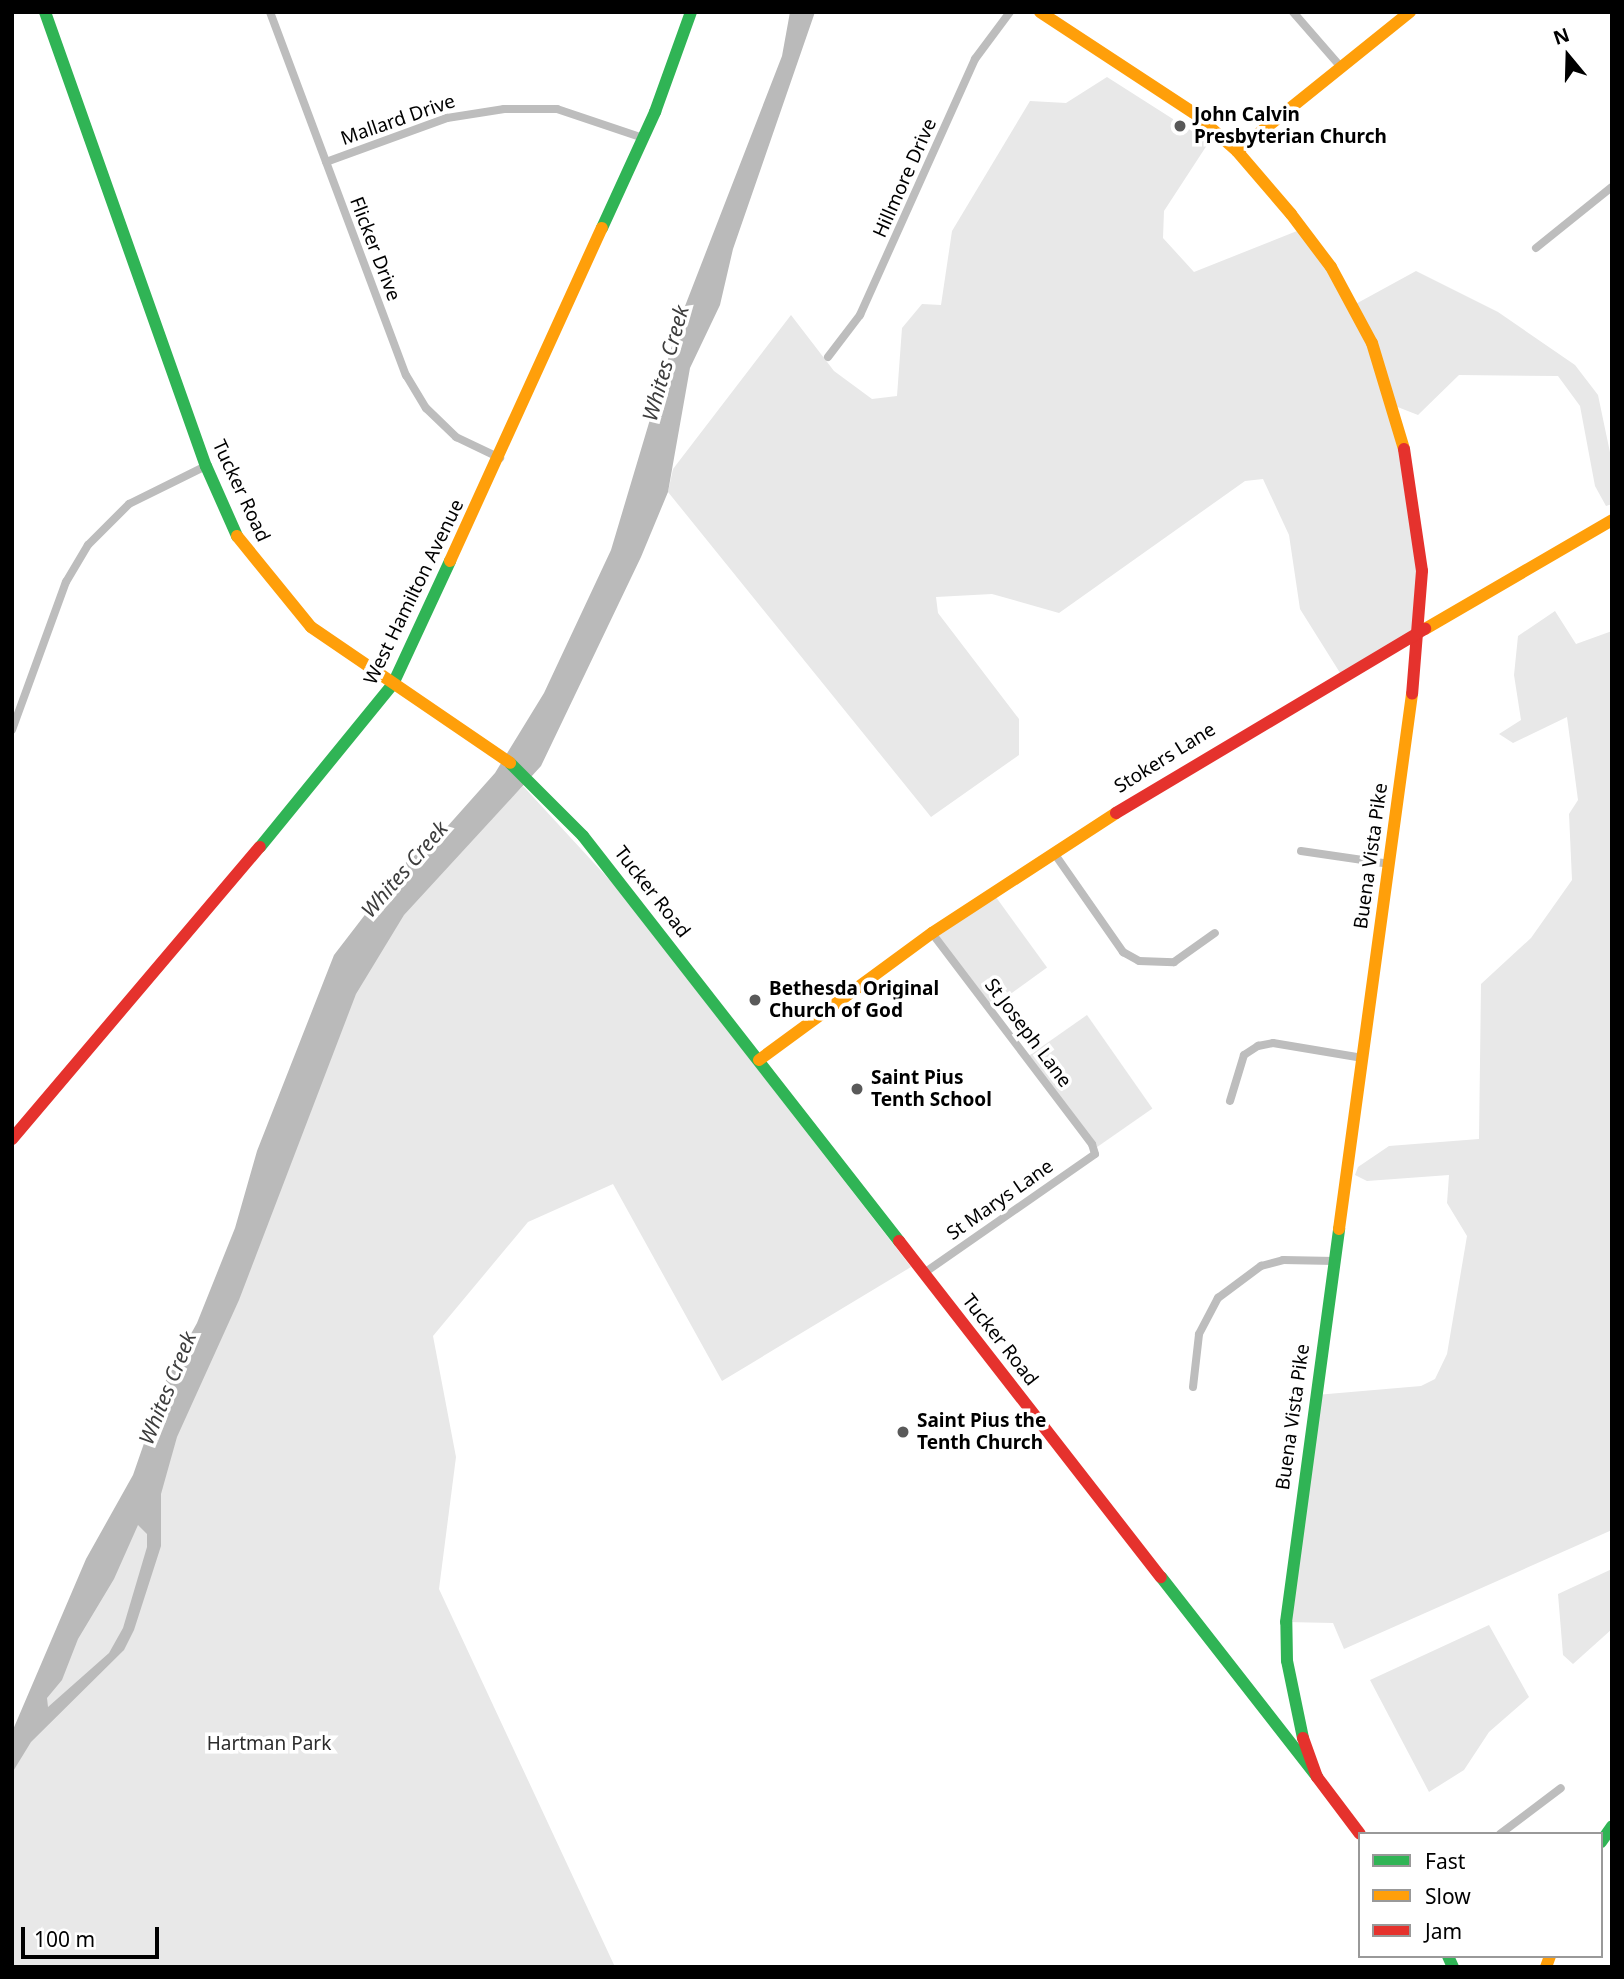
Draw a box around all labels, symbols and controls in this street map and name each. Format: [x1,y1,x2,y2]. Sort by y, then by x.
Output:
north arrow [1533,21,1603,91]
text: N [1550,21,1573,51]
street label: Mallard Drive [338,90,458,150]
place label: John Calvin Presbyterian Church [1194,104,1387,148]
street label: Hillmore Drive [869,115,941,241]
marker: John Calvin Presbyterian Church [1172,118,1188,134]
street label: Flicker Drive [345,194,405,304]
water label: Whites Creek [636,302,694,424]
street label: Tucker Road [207,436,275,546]
street label: West Hamilton Avenue [359,496,469,688]
street label: Stokers Lane [1110,718,1220,798]
street label: Buena Vista Pike [1349,781,1393,931]
water label: Whites Creek [355,816,453,922]
street label: Tucker Road [609,842,695,942]
street label: St Joseph Lane [980,974,1076,1092]
place label: Bethesda Original Church of God [769,978,939,1022]
marker: Bethesda Original Church of God [747,992,763,1008]
place label: Saint Pius Tenth School [871,1067,992,1111]
marker: Saint Pius Tenth School [849,1081,865,1097]
street label: St Marys Lane [942,1155,1058,1245]
street label: Tucker Road [957,1290,1043,1390]
water label: Whites Creek [133,1328,201,1448]
street label: Buena Vista Pike [1271,1342,1315,1492]
place label: Saint Pius the Tenth Church [917,1410,1046,1454]
marker: Saint Pius the Tenth Church [895,1424,911,1440]
park label: Hartman Park [207,1733,331,1755]
legend [1358,1832,1603,1958]
text: Fast [1425,1847,1465,1875]
text: Slow [1425,1882,1471,1910]
scale bar [24,1912,163,1956]
text: Jam [1425,1917,1462,1945]
text: 100 m [34,1925,95,1953]

